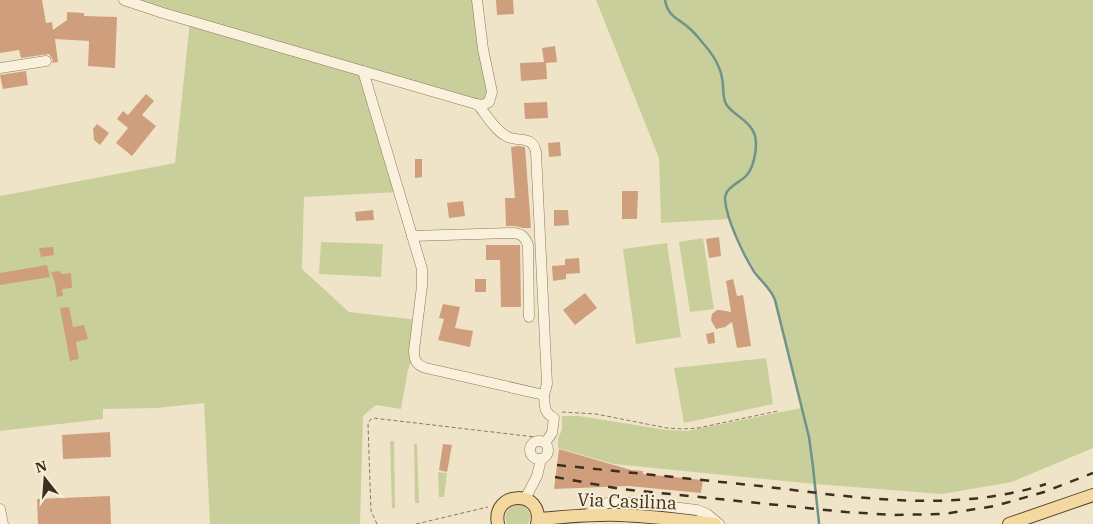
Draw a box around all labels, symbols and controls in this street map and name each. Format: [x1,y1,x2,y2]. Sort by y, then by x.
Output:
north arrow [20,454,70,504]
text: N [33,456,49,477]
street label: Via Casilina [577,488,677,514]

